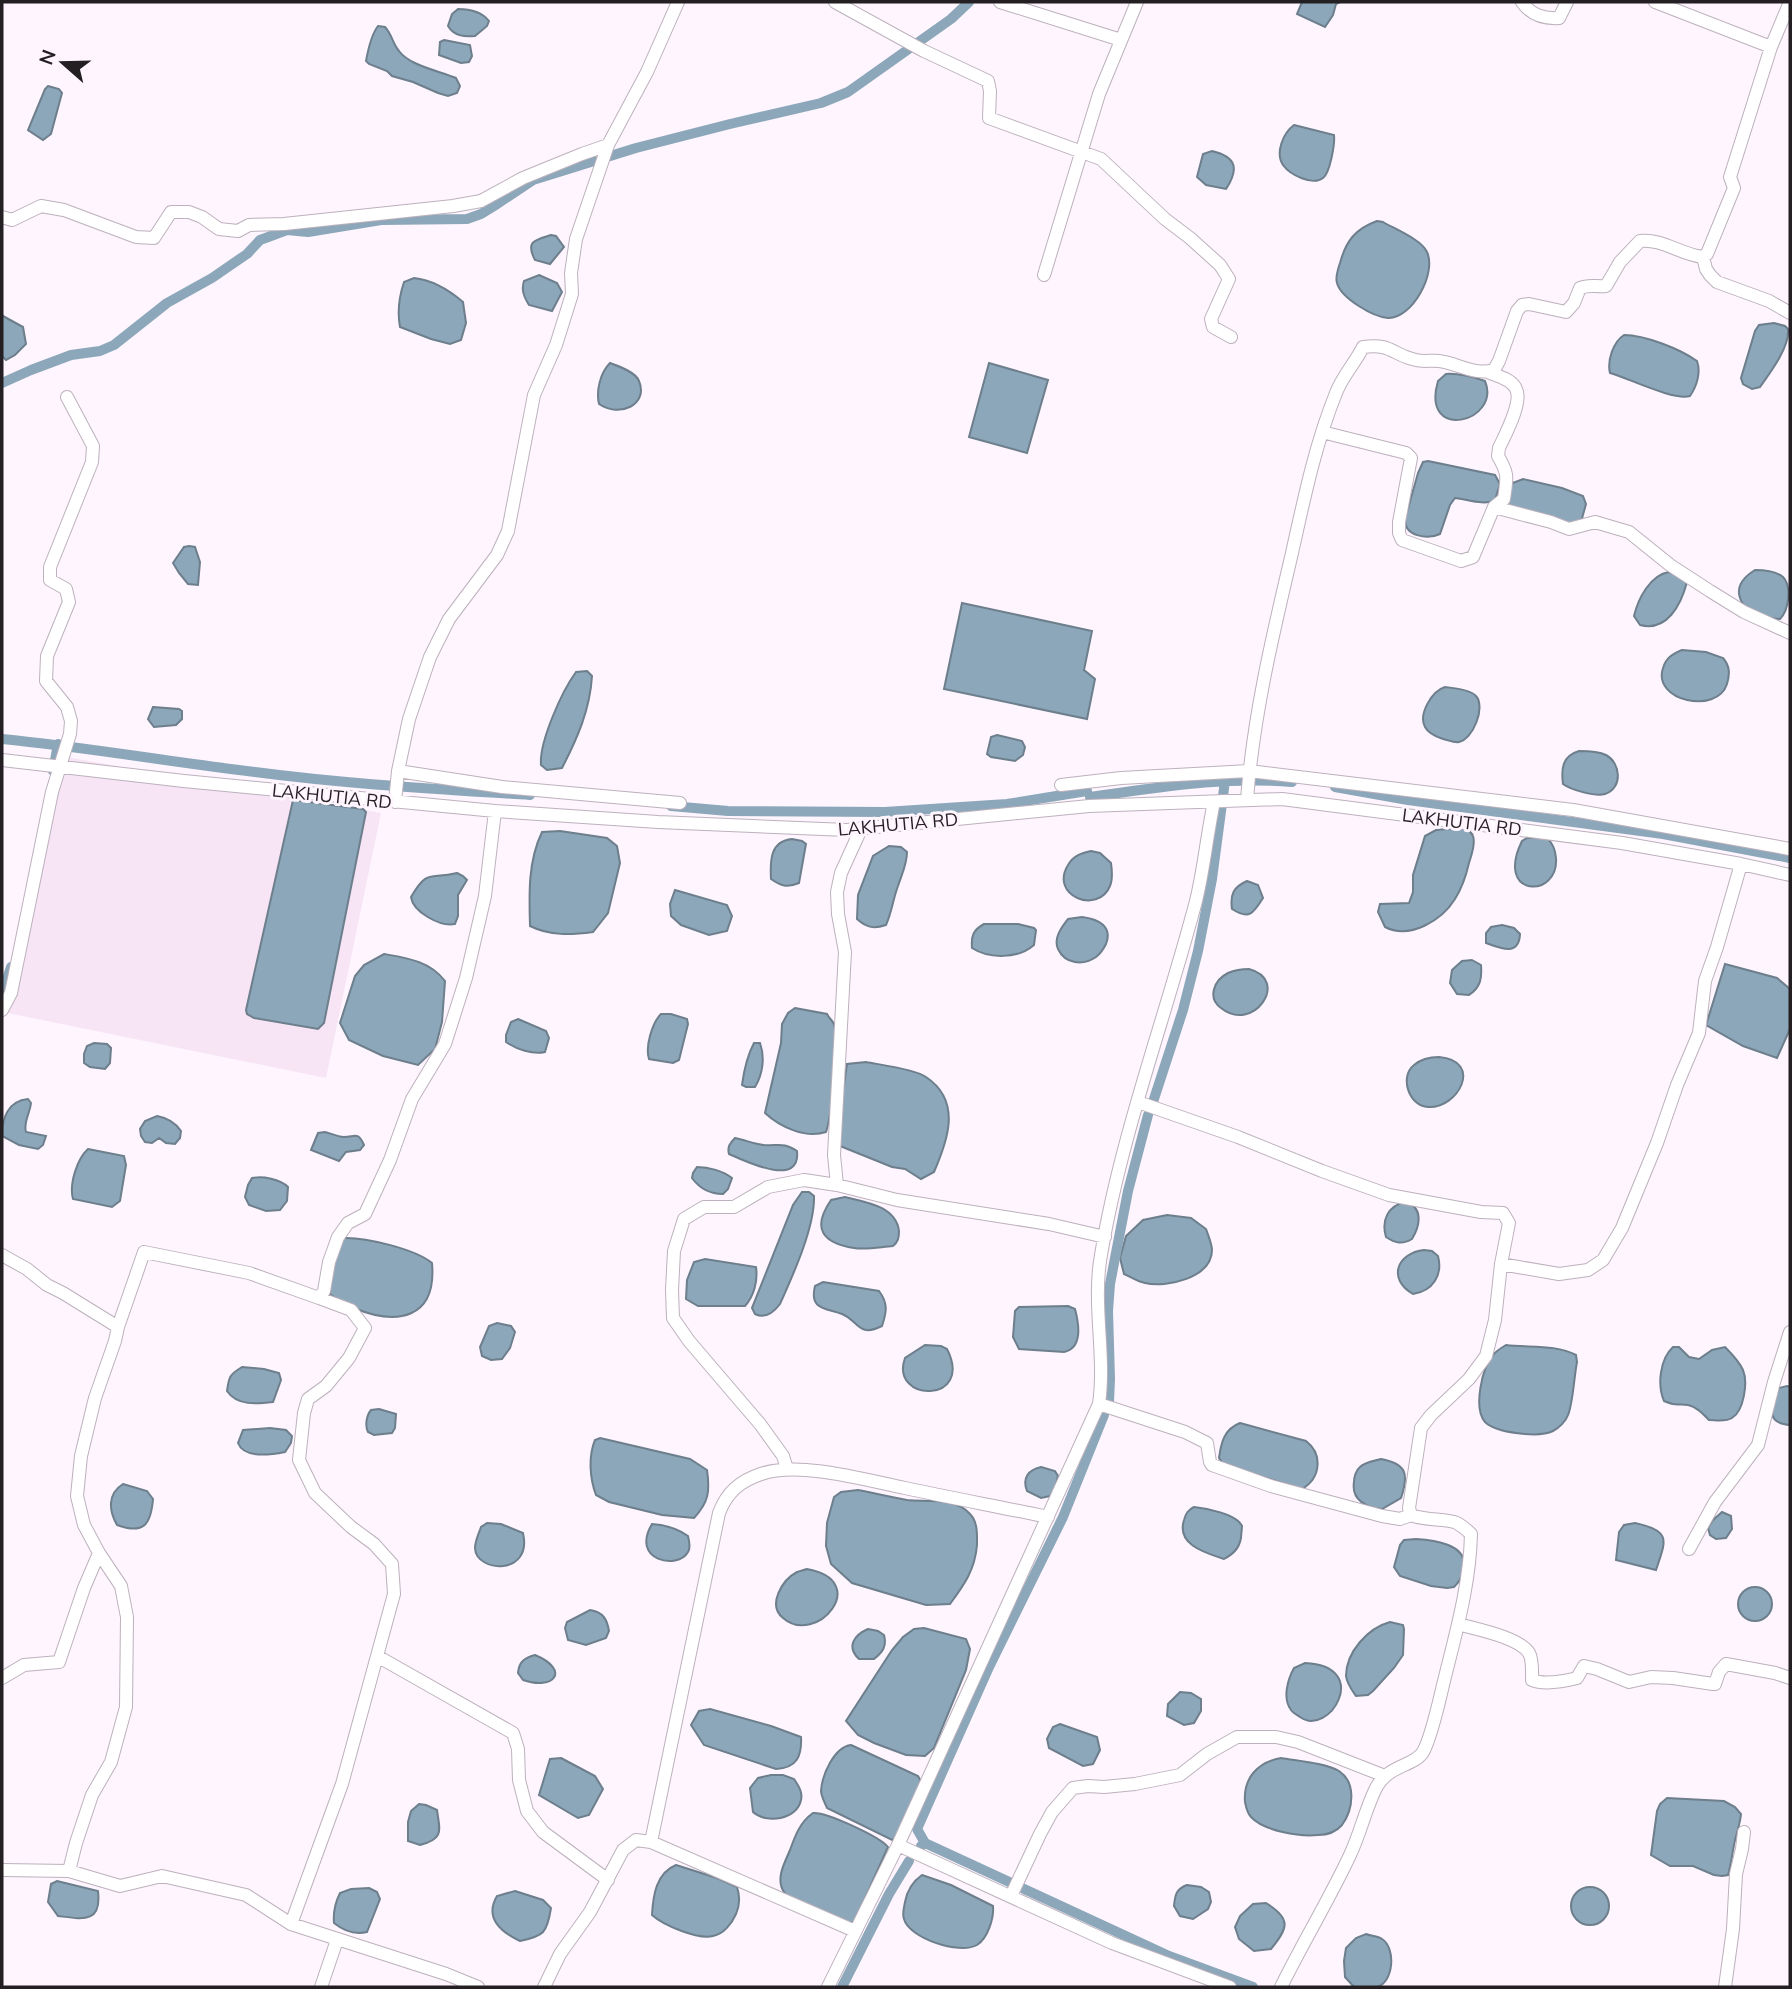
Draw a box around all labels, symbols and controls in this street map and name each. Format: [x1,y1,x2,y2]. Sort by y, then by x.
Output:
north arrow [28,28,98,98]
text: N [33,46,61,68]
street label: LAKHUTIA RD [271,778,393,814]
street label: LAKHUTIA RD [1401,803,1523,841]
street label: LAKHUTIA RD [837,807,959,841]

